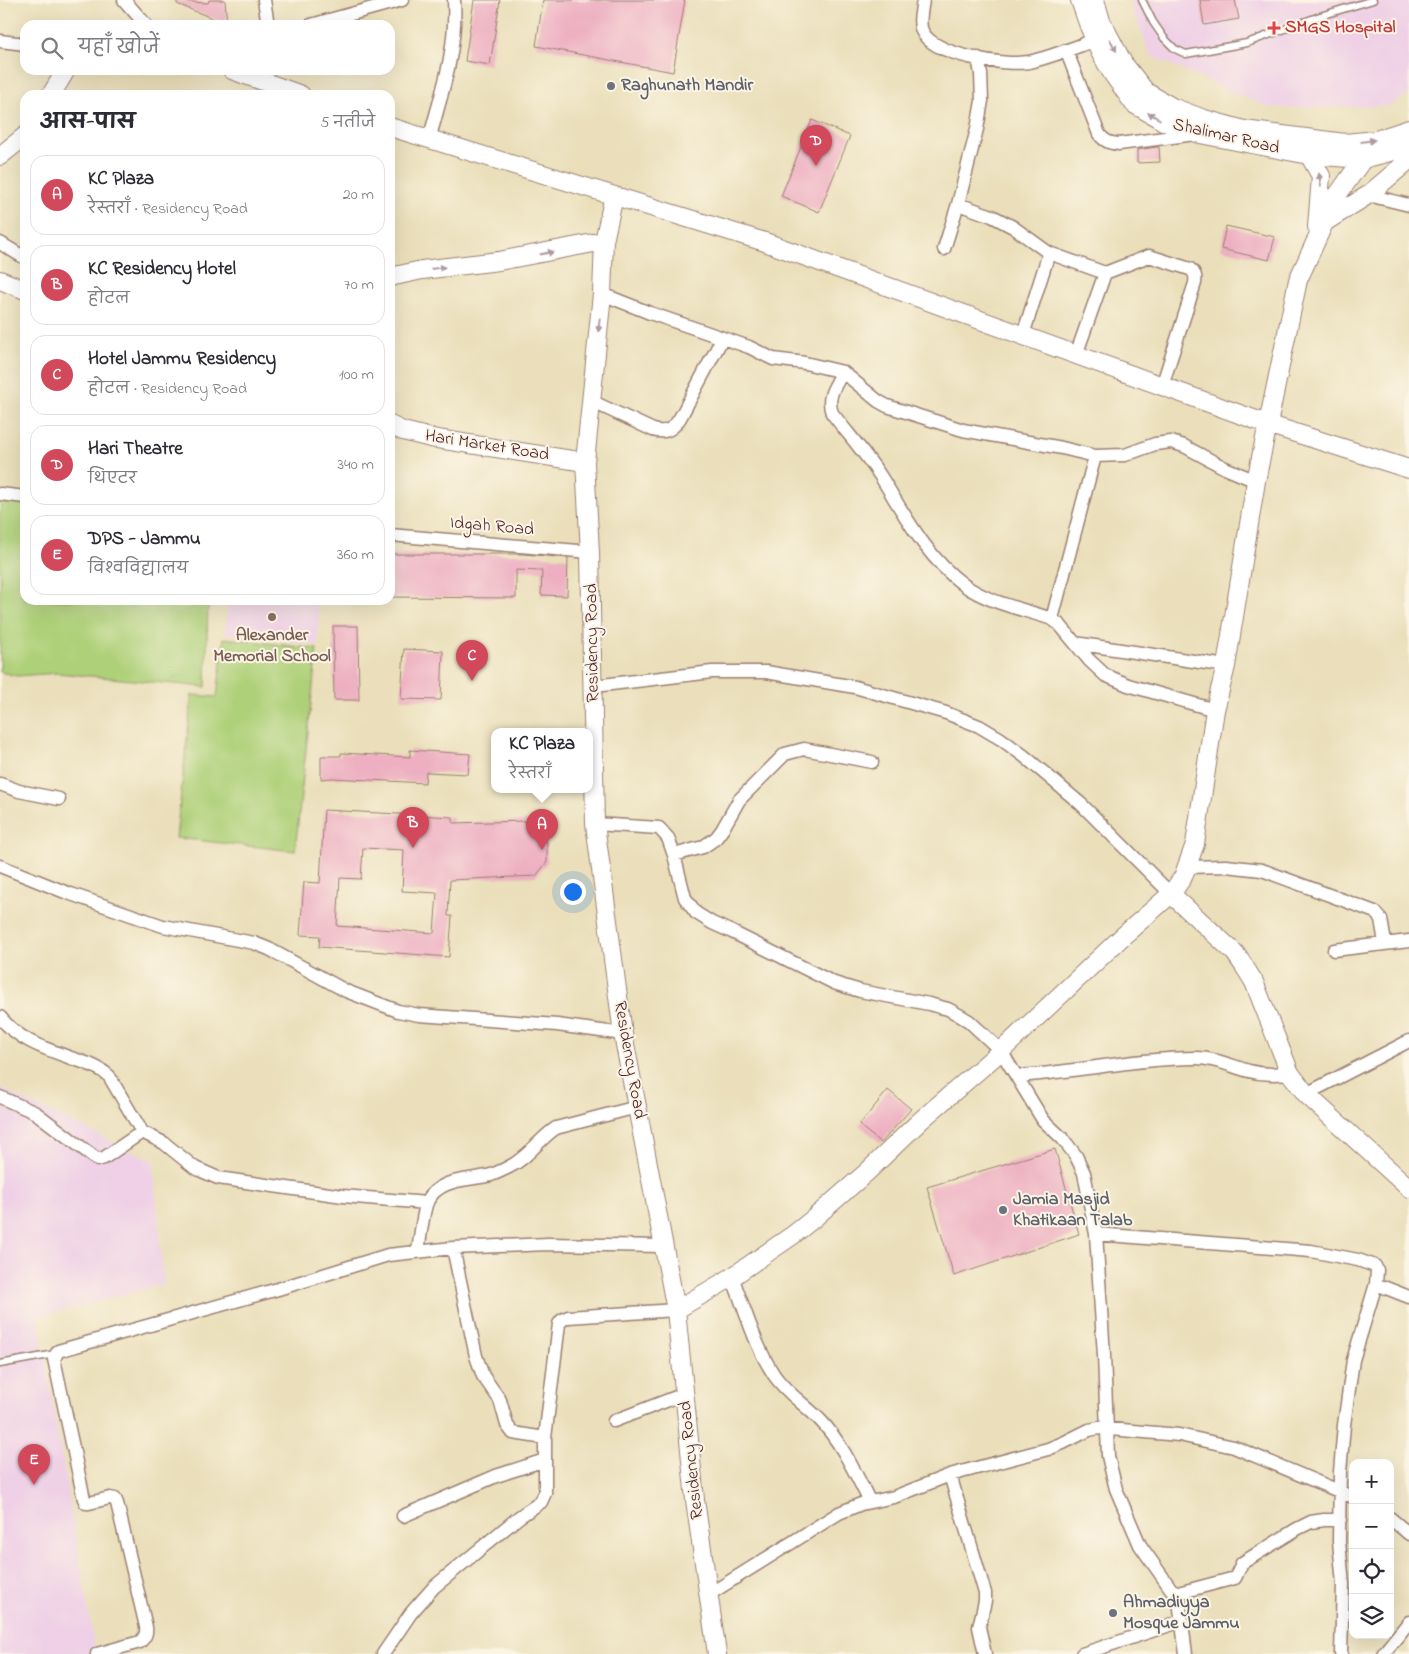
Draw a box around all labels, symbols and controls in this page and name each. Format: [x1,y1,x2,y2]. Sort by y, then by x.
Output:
place label: SMGS Hospital [1285,15,1396,41]
search box [20,20,395,75]
marker: SMGS Hospital [1267,21,1281,35]
icon: search [38,34,66,62]
text: यहाँ खोजें [78,35,160,62]
one-way arrow [1109,38,1117,52]
place label: Raghunath Mandir [621,73,753,100]
marker: Raghunath Mandir [605,80,617,92]
text: आस-पास [40,108,135,138]
text: 5 नतीजे [320,111,375,135]
one-way arrow [1146,112,1161,120]
street label: Shalimar Road [1170,112,1282,162]
pin: D [800,125,832,166]
one-way arrow [1361,137,1377,145]
text: KC Plaza [88,166,154,193]
one-way arrow [1316,171,1324,187]
text: A [52,183,62,207]
text: 20 m [343,183,374,207]
text: रेस्तराँ · Residency Road [88,197,248,221]
one-way arrow [539,248,555,256]
text: KC Residency Hotel [88,256,236,283]
one-way arrow [430,264,446,272]
text: B [52,273,62,297]
text: 70 m [344,273,374,297]
text: होटल [88,287,130,311]
one-way arrow [595,317,603,333]
text: Hotel Jammu Residency [88,346,276,373]
text: C [53,363,61,387]
text: 100 m [339,363,374,387]
text: होटल · Residency Road [88,377,247,401]
street label: Hari Market Road [423,423,551,469]
text: Hari Theatre [88,436,183,463]
text: D [51,453,63,477]
text: 340 m [337,453,374,477]
text: थिएटर [88,467,137,491]
street label: Idgah Road [449,510,535,545]
text: DPS - Jammu [88,526,200,553]
text: E [52,543,62,567]
text: 360 m [337,543,374,567]
text: विश्वविद्यालय [88,557,188,581]
street label: Residency Road [579,583,607,703]
marker: Alexander Memorial School [266,611,278,623]
place label: Alexander Memorial School [213,623,331,670]
pin: C [456,640,488,681]
popup [491,728,593,793]
text: KC Plaza [509,731,575,758]
text: रेस्तराँ [509,762,552,786]
pin: B [397,807,429,848]
pin: A [526,809,558,850]
your location [560,879,586,905]
street label: Residency Road [606,999,652,1121]
place label: Jamia Masjid Khatikaan Talab [1013,1187,1133,1234]
marker: Jamia Masjid Khatikaan Talab [997,1204,1009,1216]
street label: Residency Road [673,1399,711,1521]
pin: E [18,1444,50,1485]
map controls [1349,1459,1394,1639]
button: + [1349,1459,1394,1504]
button: − [1349,1504,1394,1549]
button: locate [1349,1549,1394,1594]
place label: Ahmadiyya Mosque Jammu [1123,1590,1239,1637]
button: layers [1349,1594,1394,1639]
marker: Ahmadiyya Mosque Jammu [1107,1607,1119,1619]

